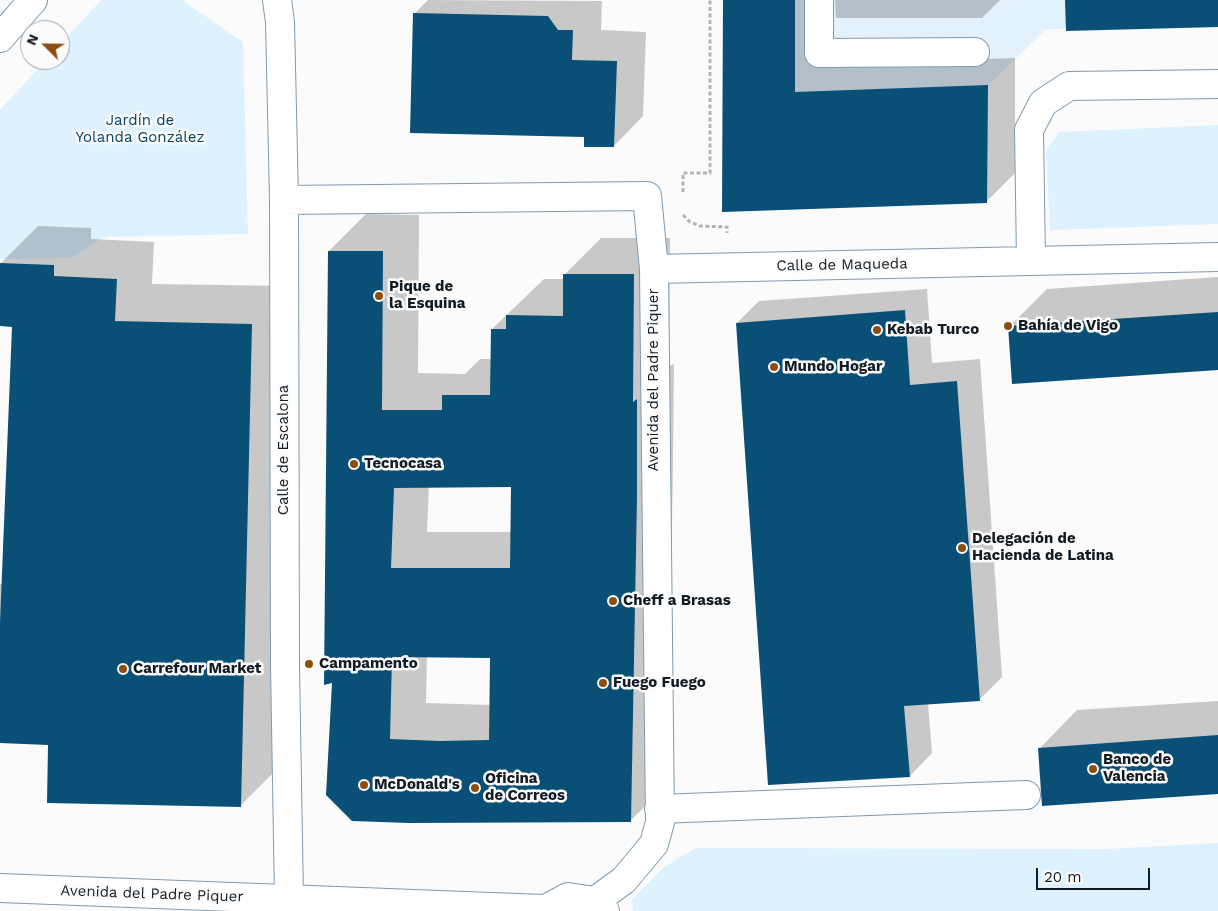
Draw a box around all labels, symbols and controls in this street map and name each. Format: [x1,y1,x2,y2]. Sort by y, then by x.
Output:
north arrow [20,20,70,70]
text: N [23,32,42,47]
park label: Jardín de Yolanda González [76,112,204,147]
street label: Calle de Maqueda [776,255,908,275]
place label: Pique de la Esquina [389,278,465,313]
street label: Avenida del Padre Piquer [645,288,663,472]
marker: Pique de la Esquina [373,290,385,302]
place label: Bahía de Vigo [1018,317,1118,335]
marker: Bahía de Vigo [1002,320,1014,332]
place label: Kebab Turco [887,321,979,339]
marker: Kebab Turco [871,324,883,336]
place label: Mundo Hogar [784,358,882,376]
marker: Mundo Hogar [768,361,780,373]
street label: Calle de Escalona [275,385,293,515]
place label: Tecnocasa [364,455,442,473]
marker: Tecnocasa [348,458,360,470]
place label: Delegación de Hacienda de Latina [972,530,1114,565]
marker: Delegación de Hacienda de Latina [956,542,968,554]
place label: Cheff a Brasas [623,592,731,610]
marker: Cheff a Brasas [607,595,619,607]
place label: Campamento [319,655,418,673]
marker: Campamento [303,658,315,670]
place label: Carrefour Market [133,660,261,678]
marker: Carrefour Market [117,663,129,675]
place label: Fuego Fuego [613,674,706,692]
marker: Fuego Fuego [597,677,609,689]
place label: Banco de Valencia [1103,751,1171,786]
marker: Banco de Valencia [1087,763,1099,775]
place label: Oficina de Correos [485,770,565,805]
place label: McDonald's [374,776,460,794]
marker: McDonald's [358,779,370,791]
marker: Oficina de Correos [469,782,481,794]
scale bar [1038,858,1152,890]
text: 20 m [1044,868,1082,886]
street label: Avenida del Padre Piquer [60,882,244,906]

